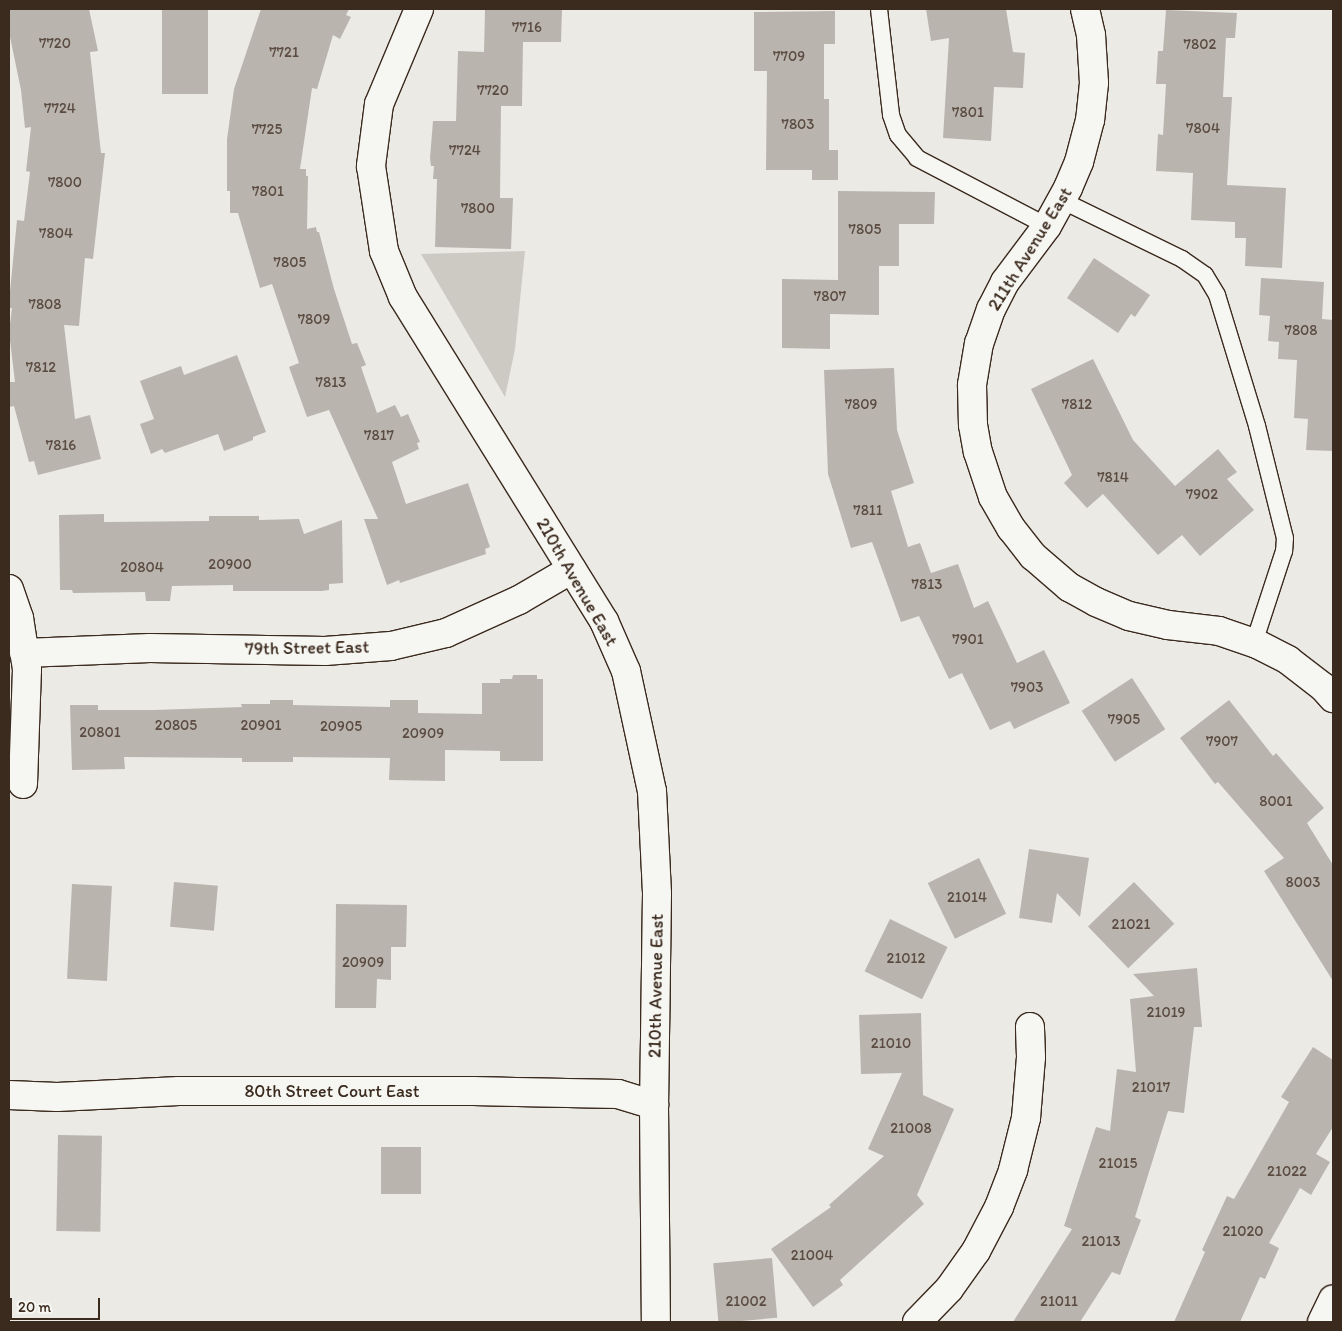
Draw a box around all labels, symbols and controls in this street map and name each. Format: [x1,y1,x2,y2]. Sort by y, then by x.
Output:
house number: 7716 [512,19,542,37]
house number: 7720 [39,35,71,53]
house number: 7802 [1184,36,1216,54]
house number: 7721 [269,44,299,62]
house number: 7709 [773,48,805,66]
house number: 7720 [477,82,509,100]
house number: 7724 [44,100,76,118]
house number: 7801 [952,104,984,122]
house number: 7803 [781,116,815,134]
house number: 7804 [1186,120,1220,138]
house number: 7725 [252,121,282,139]
house number: 7724 [449,142,481,160]
house number: 7800 [48,174,82,192]
house number: 7801 [252,183,284,201]
street label: 211th Avenue East [984,184,1076,314]
house number: 7800 [461,200,495,218]
house number: 7805 [849,221,881,239]
house number: 7804 [39,225,73,243]
house number: 7805 [274,254,306,272]
house number: 7807 [814,288,846,306]
house number: 7808 [28,296,62,314]
house number: 7809 [298,311,330,329]
house number: 7808 [1284,322,1318,340]
house number: 7812 [26,359,56,377]
house number: 7813 [316,374,346,392]
house number: 7809 [845,396,877,414]
house number: 7812 [1062,396,1092,414]
house number: 7817 [364,427,394,445]
house number: 7816 [46,437,76,455]
house number: 7814 [1097,469,1129,487]
house number: 7902 [1186,486,1218,504]
house number: 7811 [853,502,883,520]
street label: 210th Avenue East [532,515,622,649]
house number: 20900 [208,556,252,574]
house number: 20804 [120,559,164,577]
house number: 7813 [912,576,942,594]
house number: 7901 [952,631,984,649]
street label: 79th Street East [245,636,369,660]
house number: 7903 [1011,679,1043,697]
house number: 7905 [1108,711,1140,729]
house number: 20805 [155,717,197,735]
house number: 20901 [240,717,282,735]
house number: 20905 [320,718,362,736]
house number: 20801 [79,724,121,742]
house number: 20909 [402,725,444,743]
house number: 7907 [1206,733,1238,751]
house number: 8001 [1259,793,1293,811]
house number: 8003 [1286,874,1320,892]
house number: 21014 [947,889,987,907]
street label: 210th Avenue East [644,914,668,1058]
house number: 21021 [1112,916,1150,934]
house number: 21012 [887,950,925,968]
house number: 20909 [342,954,384,972]
house number: 21019 [1147,1004,1185,1022]
house number: 21010 [871,1035,911,1053]
house number: 21017 [1132,1079,1170,1097]
street label: 80th Street Court East [244,1080,420,1102]
house number: 21008 [890,1120,932,1138]
house number: 21015 [1099,1155,1137,1173]
house number: 21022 [1267,1163,1307,1181]
house number: 21020 [1222,1223,1264,1241]
house number: 21013 [1081,1233,1121,1251]
house number: 21004 [791,1247,833,1265]
scale bar [12,1288,102,1320]
house number: 21002 [725,1293,767,1311]
house number: 21011 [1040,1293,1078,1311]
text: 20 m [18,1298,51,1316]

